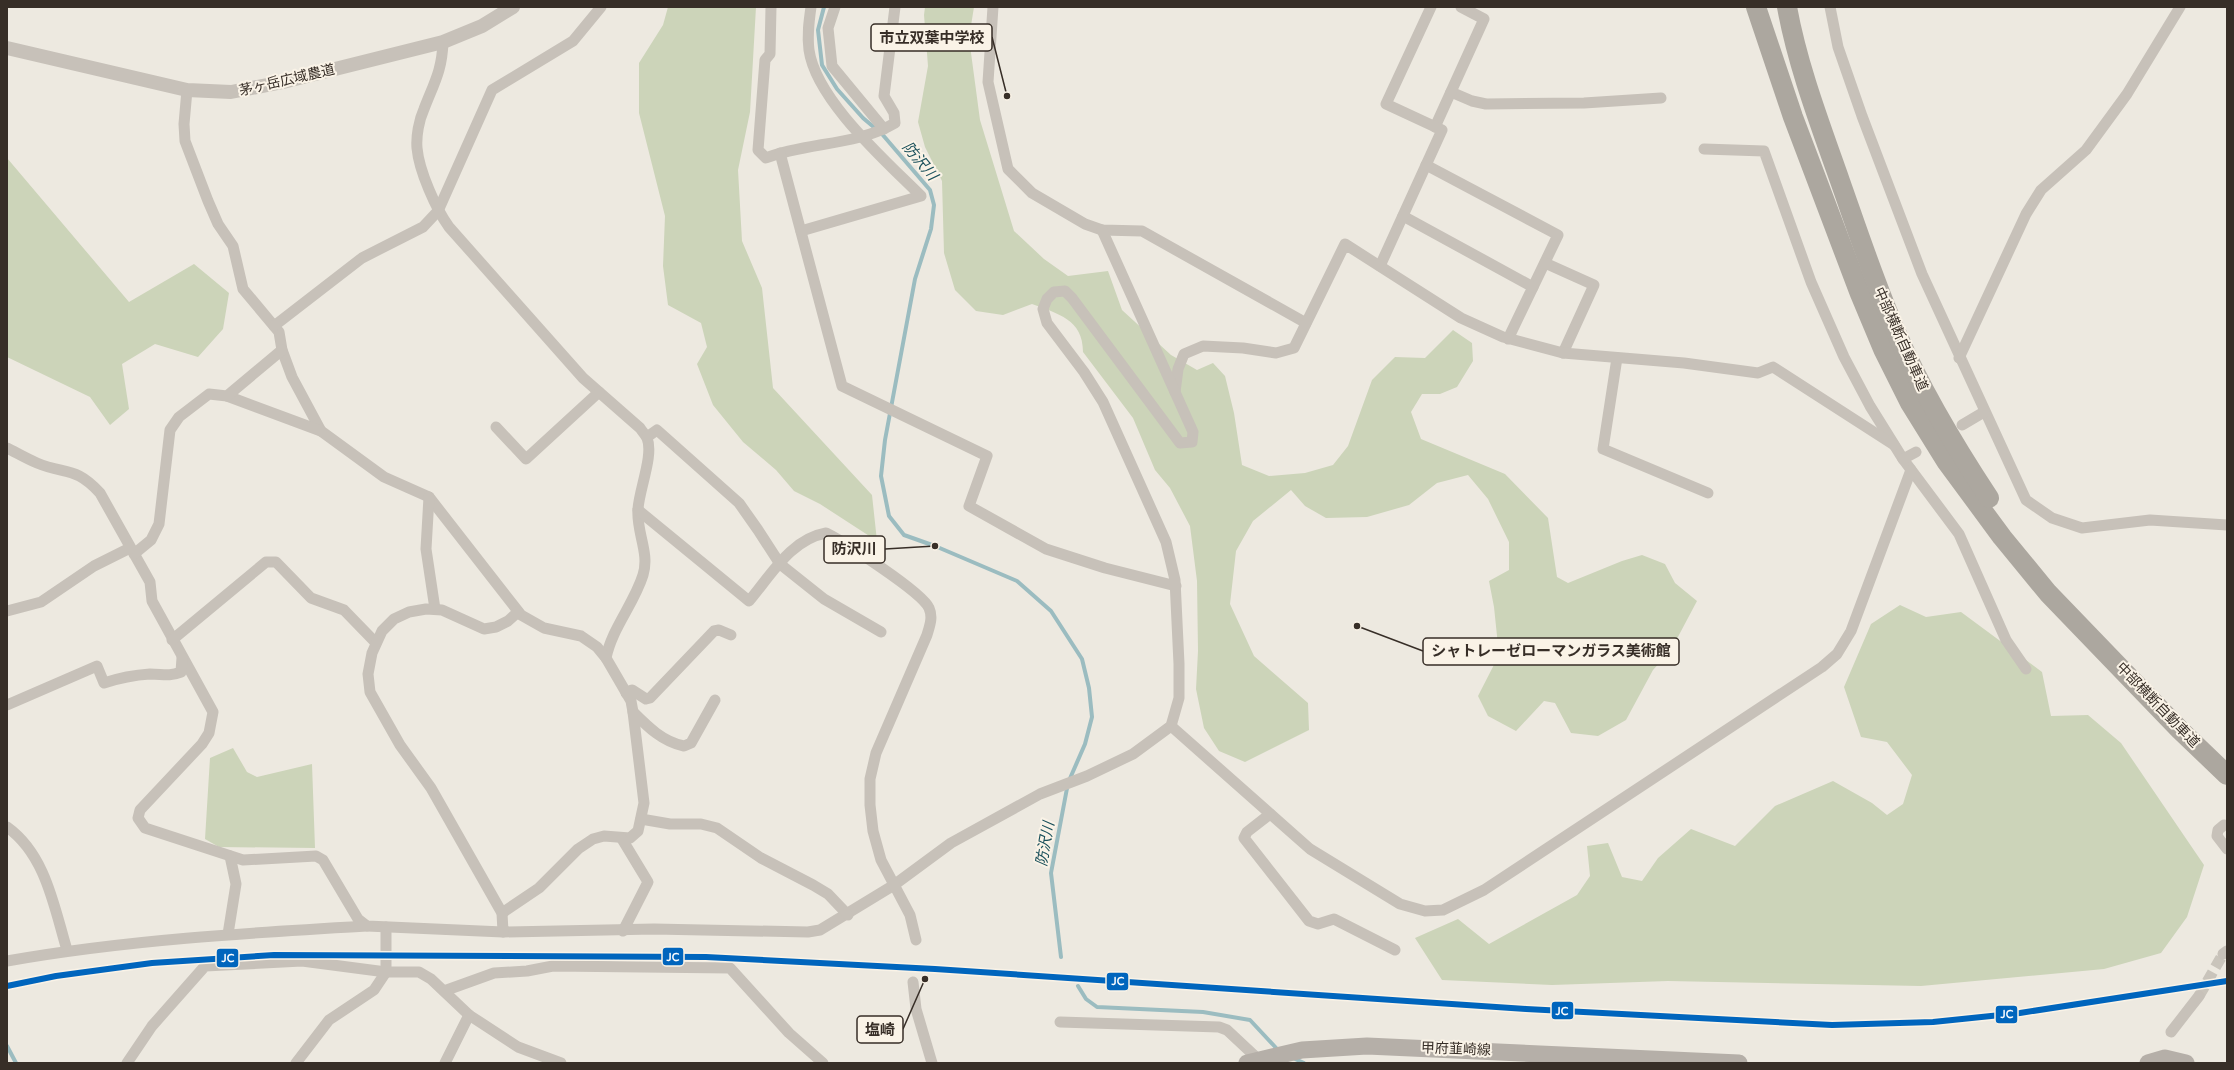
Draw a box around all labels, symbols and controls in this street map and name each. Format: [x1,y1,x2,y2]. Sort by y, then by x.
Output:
callout: 市立双葉中学校 [871,24,992,51]
text: 市立双葉中学校 [879,29,985,47]
street label: 茅ヶ岳広域農道 [237,61,337,99]
water label: 防沢川 [899,138,943,186]
street label: 中部横断自動車道 [1870,284,1932,394]
callout: 防沢川 [824,536,885,563]
text: 防沢川 [831,540,877,558]
callout: シャトレーゼローマンガラス美術館 [1423,638,1679,665]
text: シャトレーゼローマンガラス美術館 [1431,642,1671,660]
street label: 中部横断自動車道 [2113,659,2203,751]
water label: 防沢川 [1032,818,1058,868]
line badge: JC [662,947,684,966]
line badge: JC [216,948,239,968]
text: JC [666,951,680,964]
text: JC [221,952,235,965]
line badge: JC [1106,972,1129,991]
text: JC [1111,975,1125,988]
line badge: JC [1551,1001,1574,1020]
text: JC [1555,1005,1569,1018]
line badge: JC [1995,1005,2018,1024]
text: JC [2000,1008,2014,1021]
callout: 塩崎 [857,1016,903,1043]
text: 塩崎 [865,1021,895,1039]
street label: 甲府韮崎線 [1421,1039,1491,1059]

